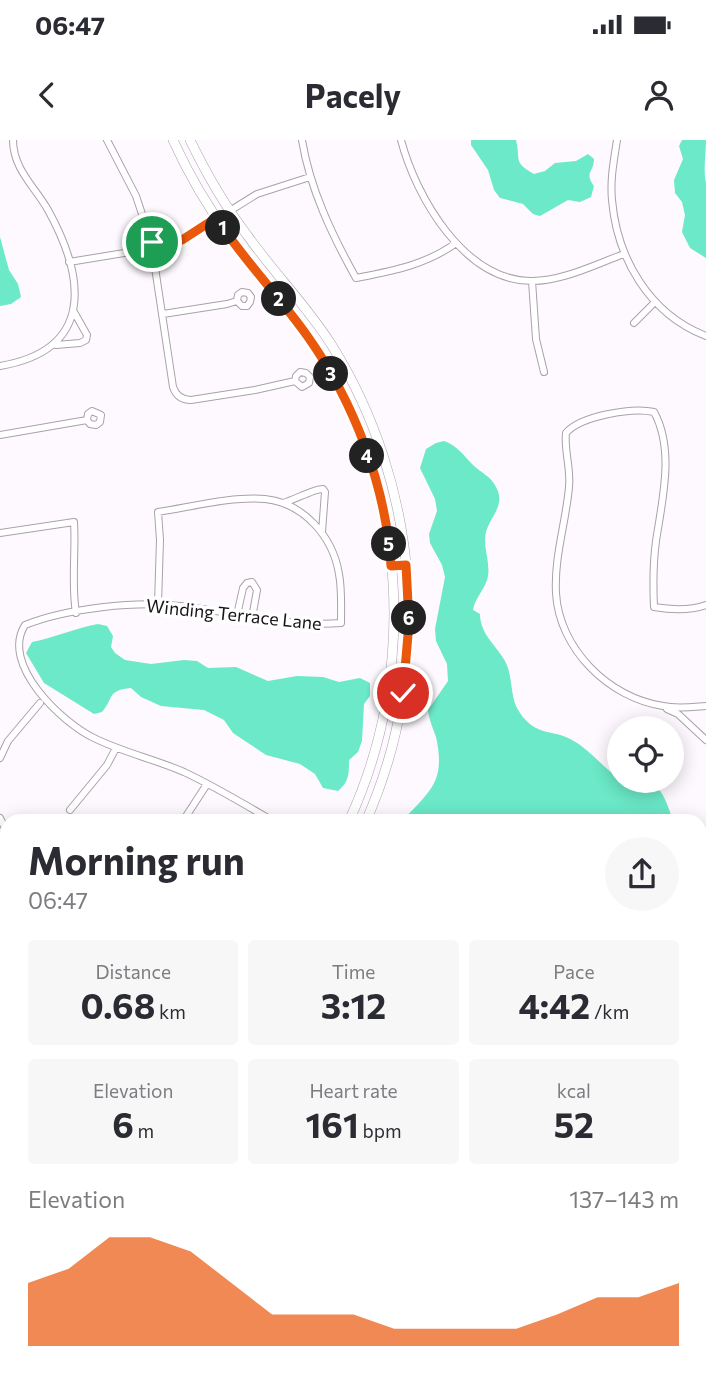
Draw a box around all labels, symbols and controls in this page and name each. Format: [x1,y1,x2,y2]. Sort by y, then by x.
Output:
text: 06:47 [35,9,105,40]
text: Pacely [305,75,401,115]
icon: back [28,76,66,114]
icon: person [640,76,678,114]
pin: 1 [206,210,241,246]
pin [122,212,182,272]
text: 1 [218,216,227,239]
icon: arrive [133,223,171,261]
pin: 2 [262,282,296,316]
text: 2 [273,287,284,310]
pin: 3 [314,356,348,392]
text: 3 [325,362,336,385]
pin: 4 [350,438,384,474]
text: 4 [361,444,372,467]
pin: 5 [372,526,406,562]
text: 5 [383,532,394,555]
street label: Winding Terrace Lane [145,594,323,634]
pin: 6 [392,601,426,636]
text: 6 [403,606,414,629]
pin [373,663,433,723]
icon: check [384,674,422,712]
map controls [607,716,684,793]
button: locate [607,716,684,793]
text: Morning run [28,836,245,883]
button: share [605,837,679,911]
text: 06:47 [28,886,88,914]
text: Distance [95,960,171,983]
text: Time [332,960,375,983]
text: Pace [553,960,594,983]
text: 0.68 [81,983,155,1026]
text: 3:12 [321,983,386,1026]
text: 4:42 [518,983,590,1026]
text: km [155,1000,186,1023]
text: /km [590,1000,629,1023]
text: Elevation [93,1079,173,1102]
text: Heart rate [309,1079,398,1102]
text: kcal [557,1079,591,1102]
text: 6 [112,1102,134,1145]
text: 161 [306,1102,359,1145]
text: 52 [554,1102,594,1145]
text: m [134,1119,154,1142]
text: bpm [359,1119,401,1142]
text: Elevation [28,1185,125,1213]
text: 137–143 m [569,1185,679,1213]

